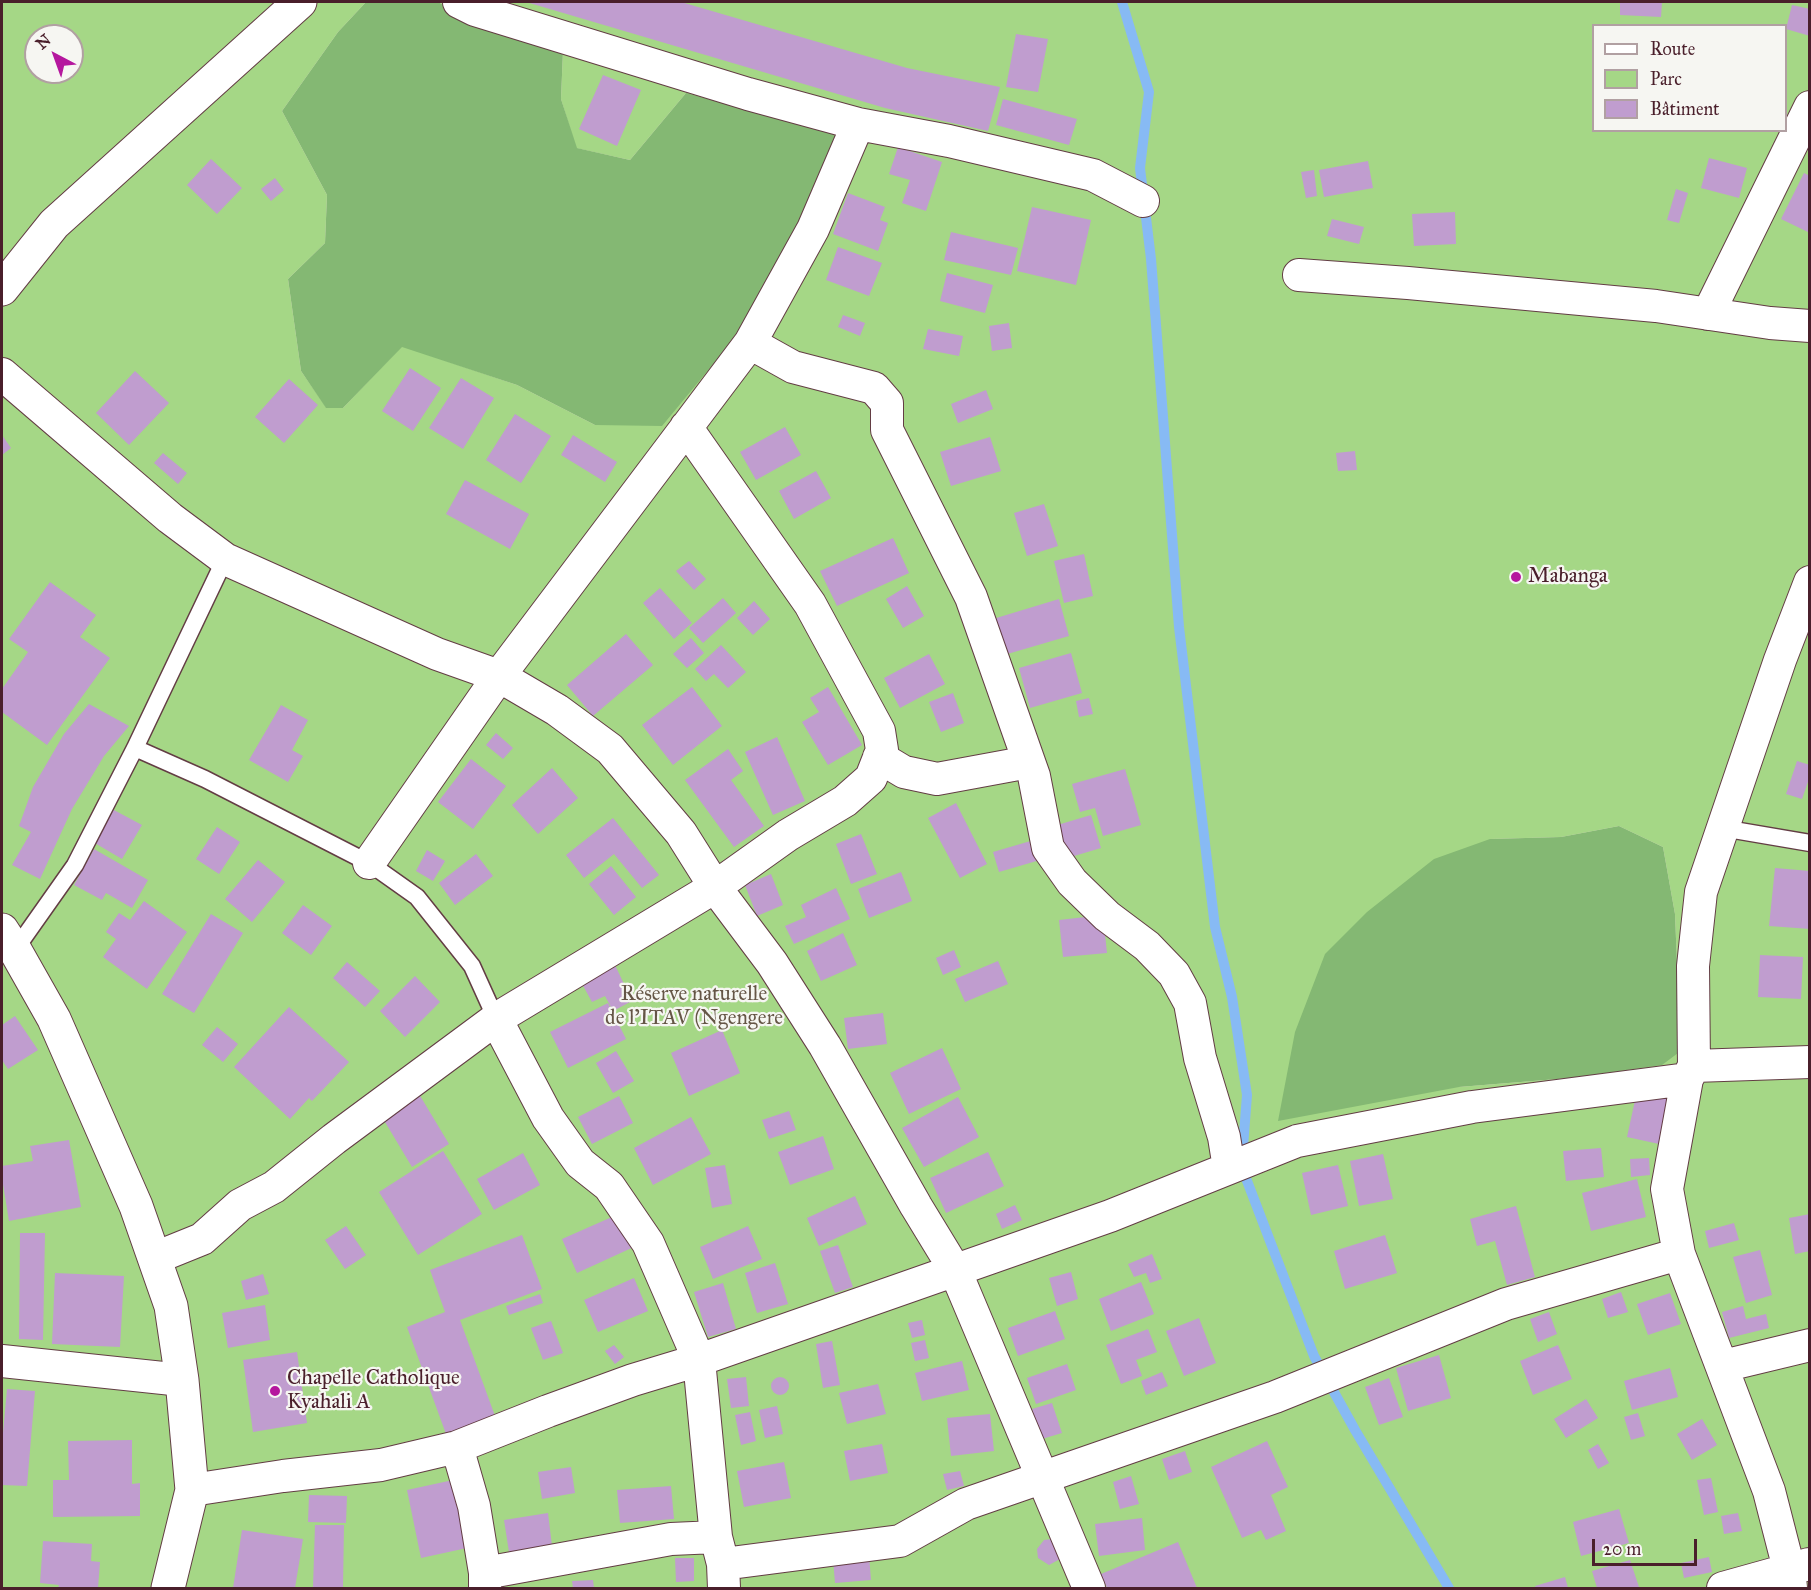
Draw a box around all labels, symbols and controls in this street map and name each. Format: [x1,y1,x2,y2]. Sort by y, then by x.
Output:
north arrow [24,24,84,84]
legend [1592,24,1787,132]
text: N [32,30,55,53]
text: Route [1650,38,1695,60]
text: Parc [1650,68,1682,90]
text: Bâtiment [1650,98,1719,120]
place label: Mabanga [1528,564,1608,590]
marker: Mabanga [1509,570,1523,584]
park label: Réserve naturelle de l'ITAV (Ngengere [605,982,783,1032]
place label: Chapelle Catholique Kyahali A [287,1366,460,1416]
marker: Chapelle Catholique Kyahali A [268,1384,282,1398]
scale bar [1595,1527,1700,1565]
text: 20 m [1603,1538,1641,1560]

